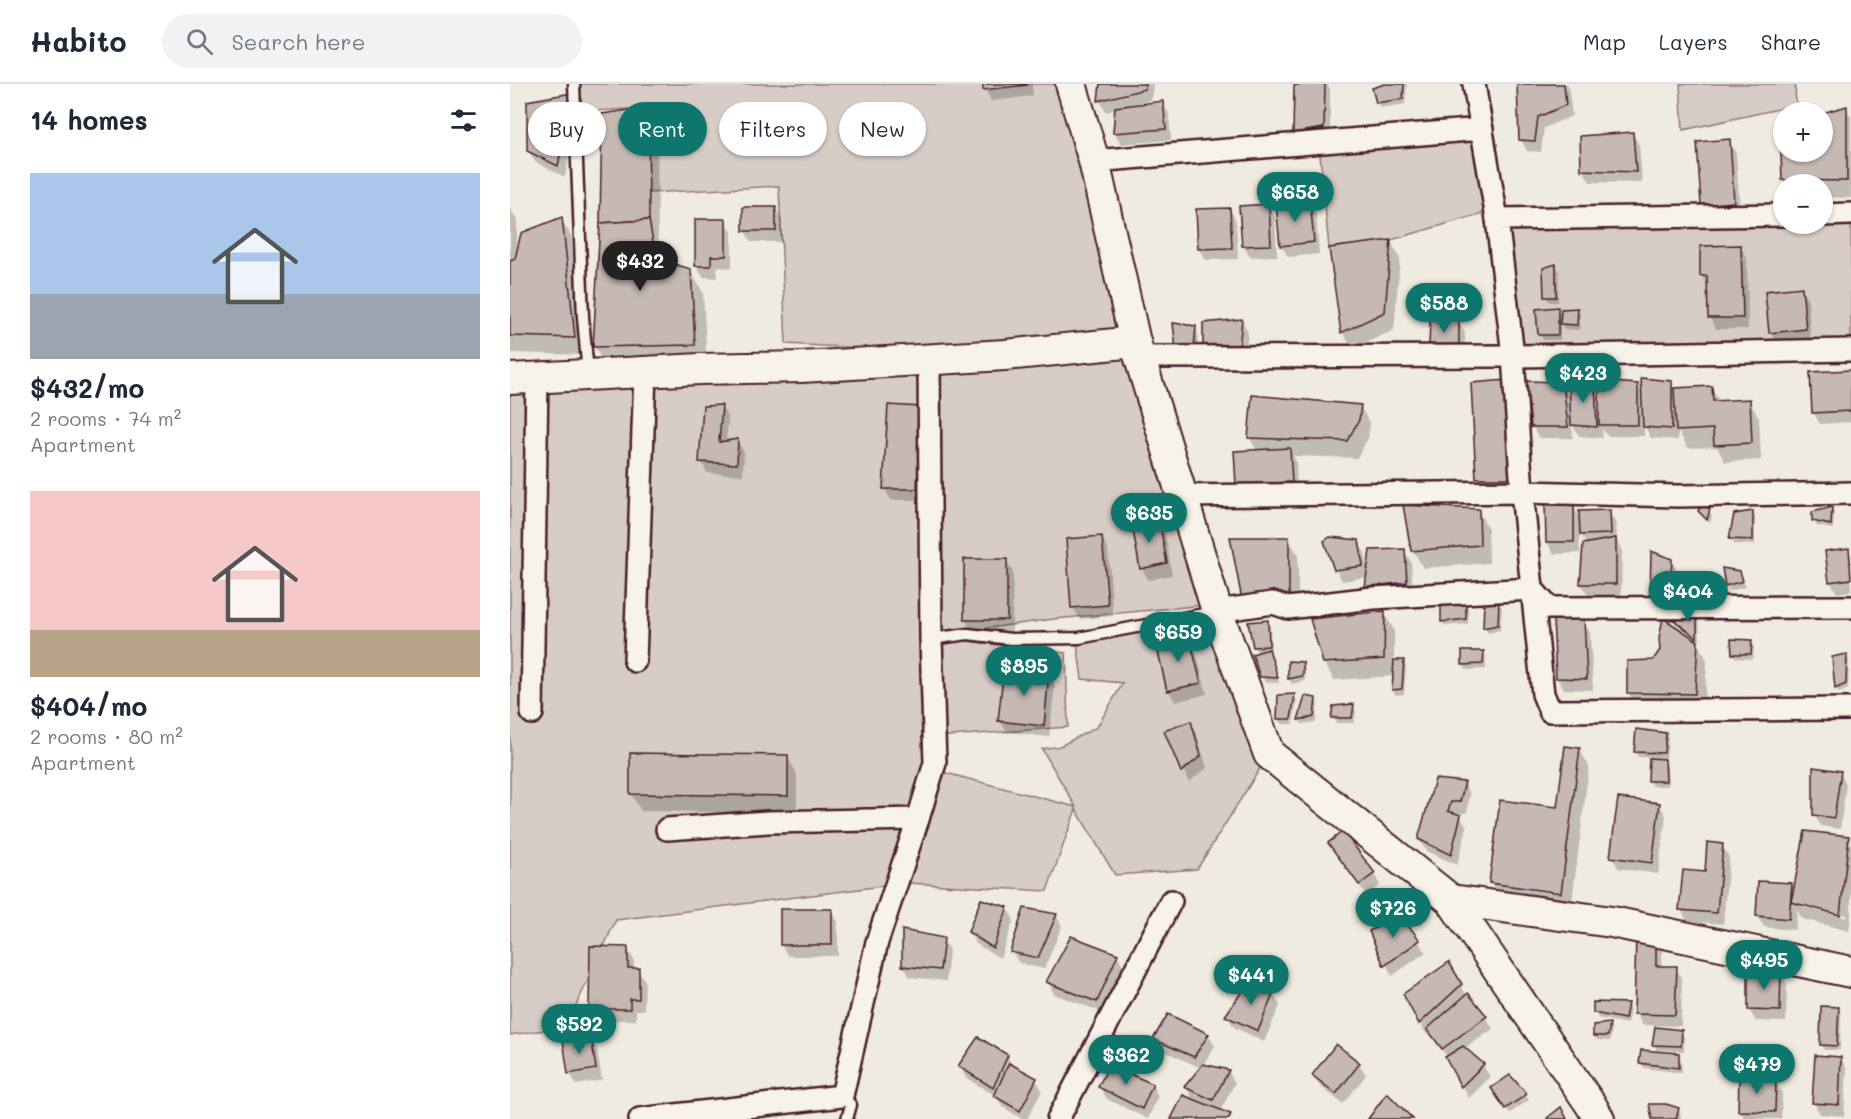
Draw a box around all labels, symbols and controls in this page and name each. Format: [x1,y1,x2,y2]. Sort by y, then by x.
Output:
search box [162,14,582,68]
text: Habito [30,23,126,59]
icon: search [183,25,216,58]
text: Search here [231,27,365,56]
text: Map [1583,28,1626,55]
text: Layers [1659,28,1728,55]
text: Share [1761,28,1821,55]
chip: Buy [528,102,606,156]
chip: Rent [618,102,707,156]
chip: Filters [719,102,827,156]
chip: New [839,102,926,156]
map controls [1773,102,1833,234]
button: + [1773,102,1833,162]
text: 14 homes [30,103,148,137]
icon: filters [447,104,480,137]
pin: $658 [1259,172,1331,223]
button: − [1773,174,1833,234]
text: $658 [1271,178,1319,204]
icon: home [201,212,309,320]
pin: $432 [604,241,676,292]
text: $432 [616,247,664,273]
pin: $588 [1408,283,1480,334]
text: $588 [1420,289,1468,315]
pin: $423 [1547,353,1619,404]
text: $423 [1559,359,1607,385]
text: $432/mo [30,371,144,405]
text: 2 rooms · 74 m² [30,405,181,431]
text: Apartment [30,431,136,457]
pin: $635 [1113,493,1185,544]
text: $635 [1125,499,1173,525]
icon: home [201,530,309,638]
pin: $404 [1652,571,1724,622]
text: $404 [1663,577,1713,603]
pin: $659 [1142,612,1214,663]
text: $659 [1154,618,1202,644]
pin: $895 [988,646,1060,697]
text: $895 [1000,652,1048,678]
text: $404/mo [30,689,147,723]
text: 2 rooms · 80 m² [30,723,183,749]
text: Apartment [30,749,136,775]
pin: $726 [1357,888,1429,939]
text: $726 [1370,894,1416,920]
pin: $495 [1728,940,1800,991]
text: $495 [1740,946,1788,972]
pin: $441 [1215,955,1287,1006]
text: $441 [1228,961,1274,987]
pin: $592 [543,1004,615,1055]
text: $592 [555,1010,603,1036]
pin: $362 [1090,1035,1162,1086]
text: $362 [1102,1041,1150,1067]
pin: $479 [1721,1044,1793,1095]
text: $479 [1733,1050,1781,1076]

